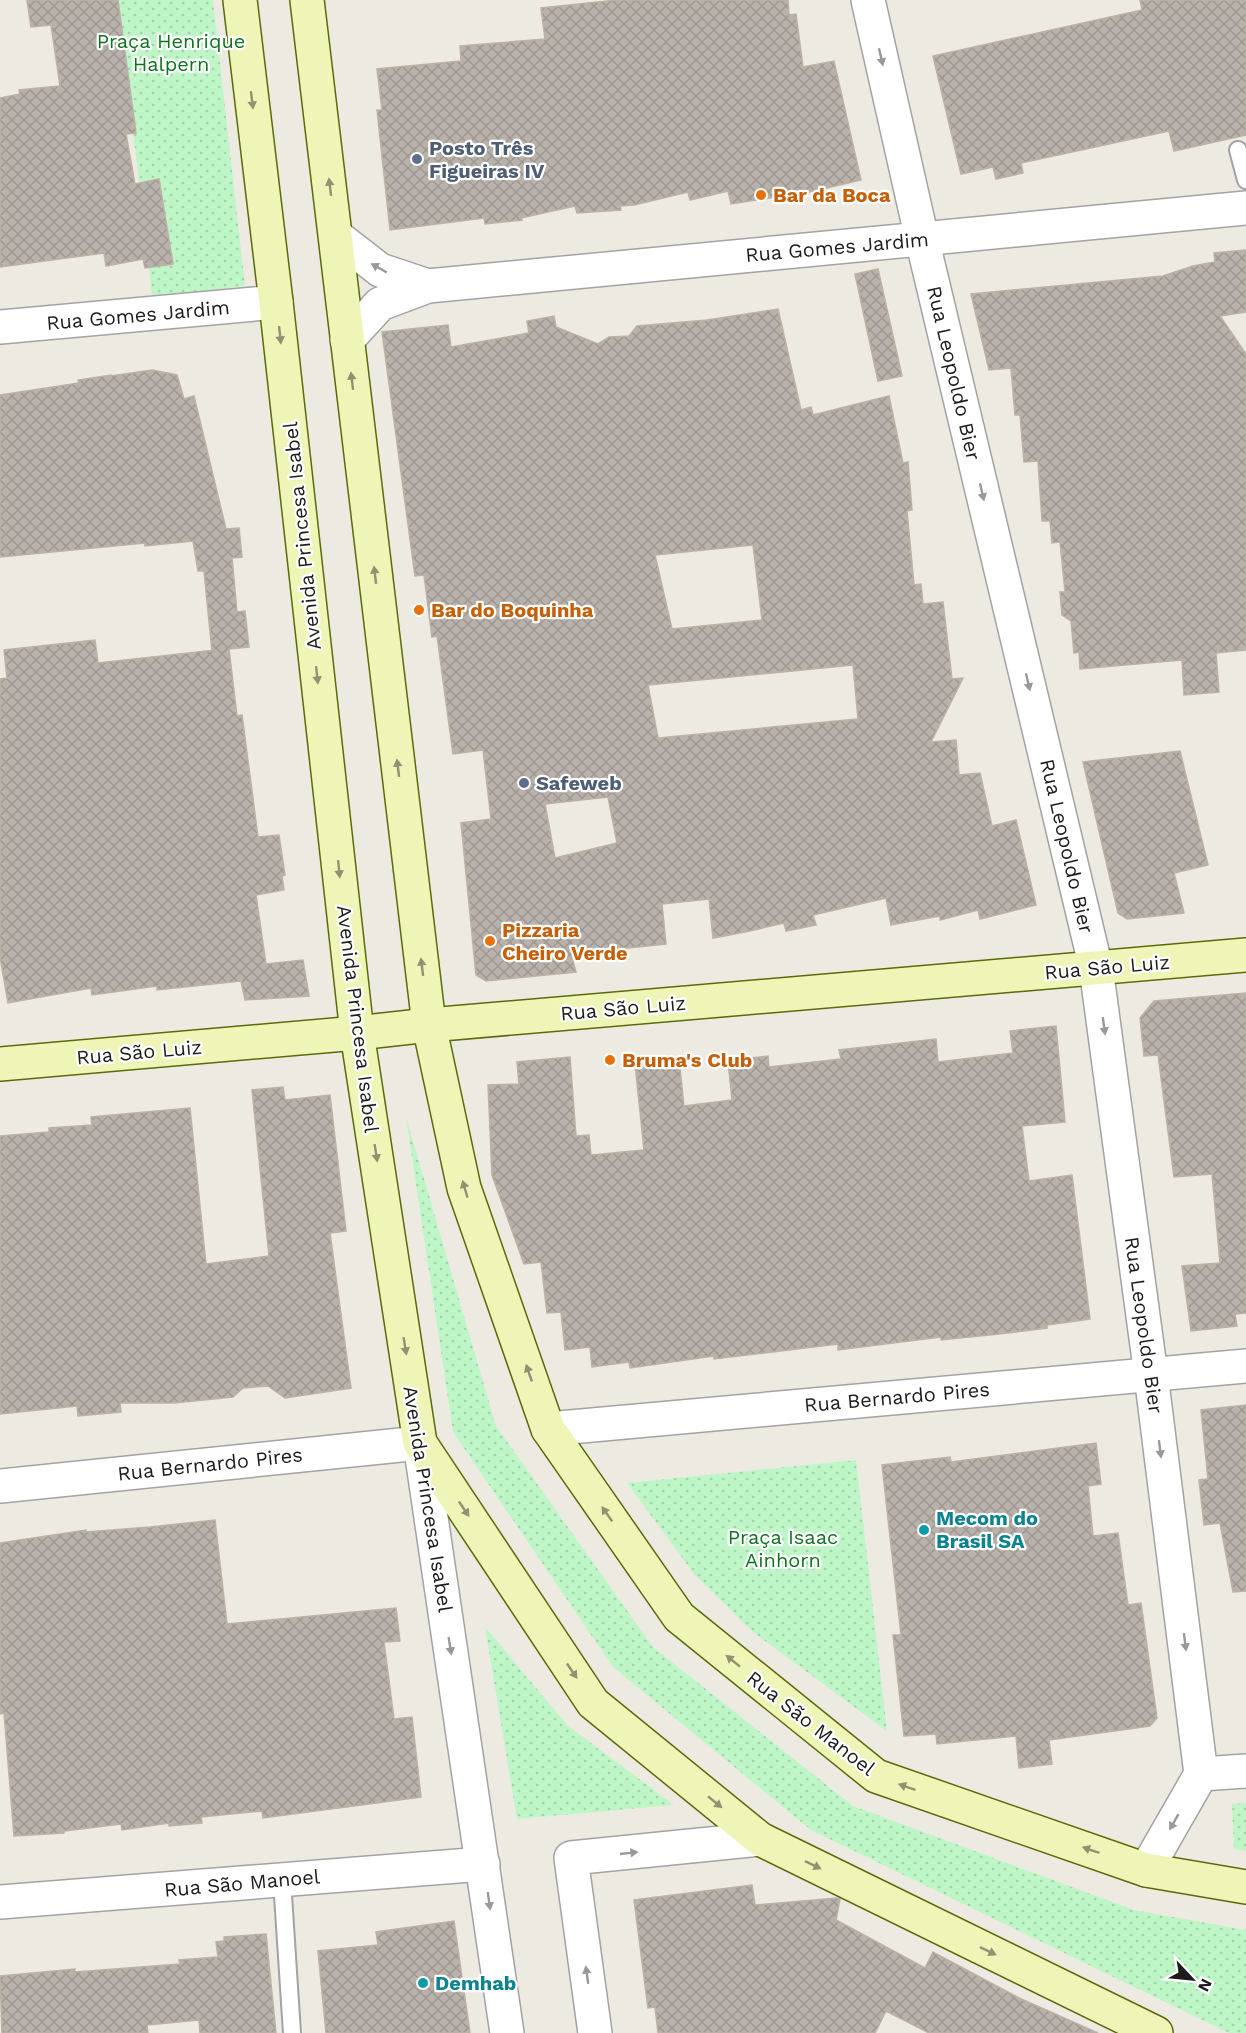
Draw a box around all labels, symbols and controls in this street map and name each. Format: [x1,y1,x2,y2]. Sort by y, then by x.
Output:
park label: Praça Henrique Halpern [97,29,245,76]
one-way arrow [877,48,886,67]
one-way arrow [247,90,257,109]
place label: Posto Três Figueiras IV [429,136,545,183]
marker: Posto Três Figueiras IV [410,152,424,166]
one-way arrow [325,178,335,197]
place label: Bar da Boca [773,183,891,207]
marker: Bar da Boca [754,188,768,202]
street label: Rua Gomes Jardim [744,227,930,267]
one-way arrow [371,262,387,273]
street label: Rua Leopoldo Bier [922,283,986,463]
street label: Rua Gomes Jardim [45,295,231,335]
one-way arrow [275,326,284,345]
one-way arrow [347,372,357,391]
street label: Avenida Princesa Isabel [278,421,326,651]
one-way arrow [978,483,988,502]
one-way arrow [370,565,380,584]
place label: Bar do Boquinha [431,598,594,622]
marker: Bar do Boquinha [412,603,426,617]
one-way arrow [313,666,322,685]
one-way arrow [1023,673,1033,691]
street label: Rua Leopoldo Bier [1035,756,1099,936]
one-way arrow [394,759,403,778]
place label: Safeweb [536,771,622,795]
marker: Safeweb [517,776,531,790]
one-way arrow [334,859,344,878]
street label: Avenida Princesa Isabel [332,904,384,1134]
place label: Pizzaria Cheiro Verde [502,918,628,965]
marker: Pizzaria Cheiro Verde [483,934,497,948]
street label: Rua São Luiz [1043,950,1171,984]
one-way arrow [417,957,427,976]
street label: Rua São Luiz [559,991,687,1025]
one-way arrow [1099,1017,1108,1036]
street label: Rua São Luiz [75,1035,203,1069]
place label: Bruma's Club [622,1048,752,1072]
marker: Bruma's Club [603,1053,617,1067]
one-way arrow [371,1144,380,1163]
one-way arrow [460,1180,470,1198]
street label: Rua Leopoldo Bier [1120,1235,1168,1415]
one-way arrow [401,1337,410,1356]
one-way arrow [523,1364,533,1382]
street label: Rua Bernardo Pires [803,1377,991,1417]
street label: Avenida Princesa Isabel [398,1384,458,1614]
one-way arrow [1155,1439,1165,1458]
street label: Rua Bernardo Pires [116,1442,304,1486]
one-way arrow [458,1501,469,1517]
place label: Mecom do Brasil SA [936,1506,1038,1553]
one-way arrow [601,1507,613,1523]
marker: Mecom do Brasil SA [917,1523,931,1537]
park label: Praça Isaac Ainhorn [728,1525,838,1572]
one-way arrow [1180,1633,1189,1652]
one-way arrow [446,1637,455,1656]
one-way arrow [726,1655,741,1668]
one-way arrow [566,1663,577,1679]
street label: Rua São Manoel [742,1665,880,1781]
one-way arrow [898,1781,916,1791]
one-way arrow [707,1796,722,1808]
one-way arrow [1169,1814,1179,1831]
one-way arrow [1082,1845,1100,1855]
one-way arrow [619,1848,638,1857]
one-way arrow [804,1861,821,1870]
street label: Rua São Manoel [163,1864,321,1902]
one-way arrow [484,1892,493,1911]
one-way arrow [979,1946,996,1955]
north arrow [1162,1949,1222,2009]
one-way arrow [583,1965,592,1984]
place label: Demhab [435,1971,516,1995]
marker: Demhab [416,1976,430,1990]
text: N [1194,1976,1216,1995]

